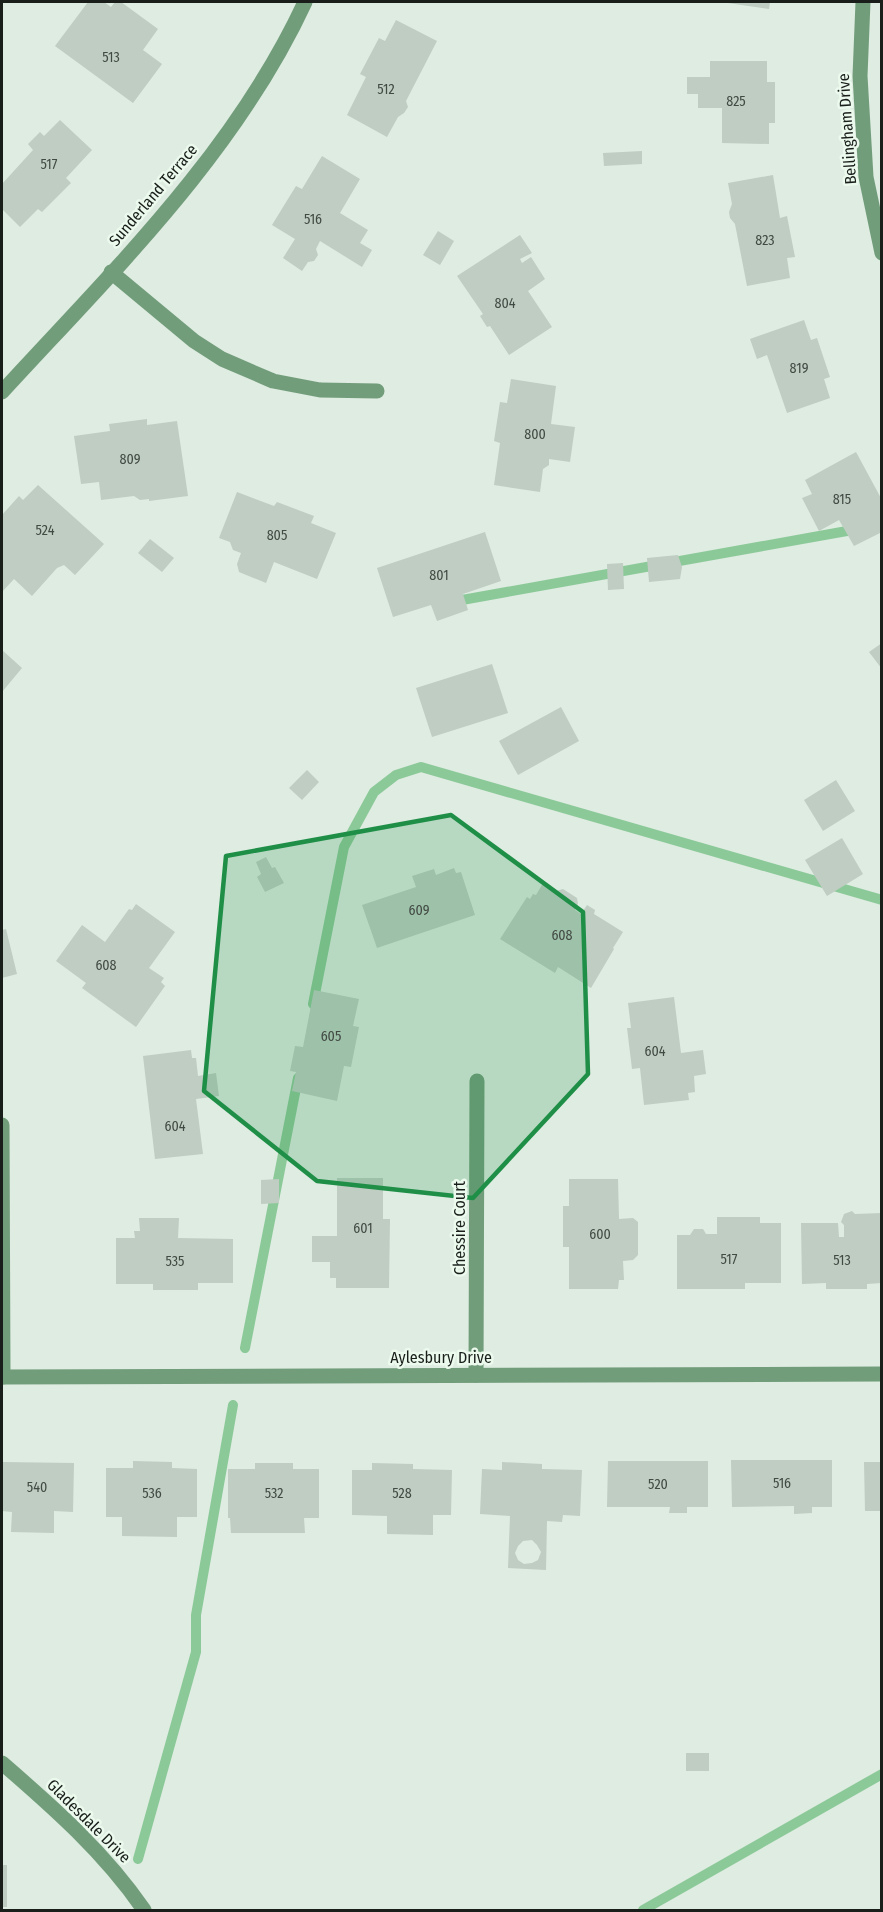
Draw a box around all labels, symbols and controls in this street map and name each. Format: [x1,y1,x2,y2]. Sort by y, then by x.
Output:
house number: 513 [102,49,120,66]
street label: Bellingham Drive [834,73,860,185]
house number: 512 [377,81,395,98]
house number: 825 [726,93,746,110]
street label: Sunderland Terrace [105,140,201,250]
house number: 517 [41,156,58,173]
house number: 516 [304,211,322,228]
house number: 823 [755,232,775,249]
house number: 804 [494,295,516,312]
house number: 819 [790,360,809,377]
house number: 800 [524,426,546,443]
house number: 809 [120,451,141,468]
house number: 815 [833,491,851,508]
house number: 524 [36,522,55,539]
house number: 805 [267,527,287,544]
house number: 801 [429,567,449,584]
house number: 609 [409,902,430,919]
house number: 608 [551,927,573,944]
house number: 608 [95,957,117,974]
house number: 605 [321,1028,341,1045]
house number: 604 [644,1043,666,1060]
house number: 604 [164,1118,186,1135]
street label: Chessire Court [450,1180,469,1275]
house number: 601 [353,1220,373,1237]
house number: 600 [589,1226,611,1243]
house number: 517 [721,1251,738,1268]
house number: 513 [833,1252,851,1269]
house number: 535 [165,1253,185,1270]
street label: Aylesbury Drive [390,1348,492,1367]
house number: 516 [773,1475,791,1492]
house number: 520 [648,1476,668,1493]
house number: 540 [27,1479,47,1496]
house number: 536 [142,1485,162,1502]
house number: 532 [265,1485,283,1502]
house number: 528 [392,1485,412,1502]
street label: Gladesdale Drive [43,1775,135,1867]

